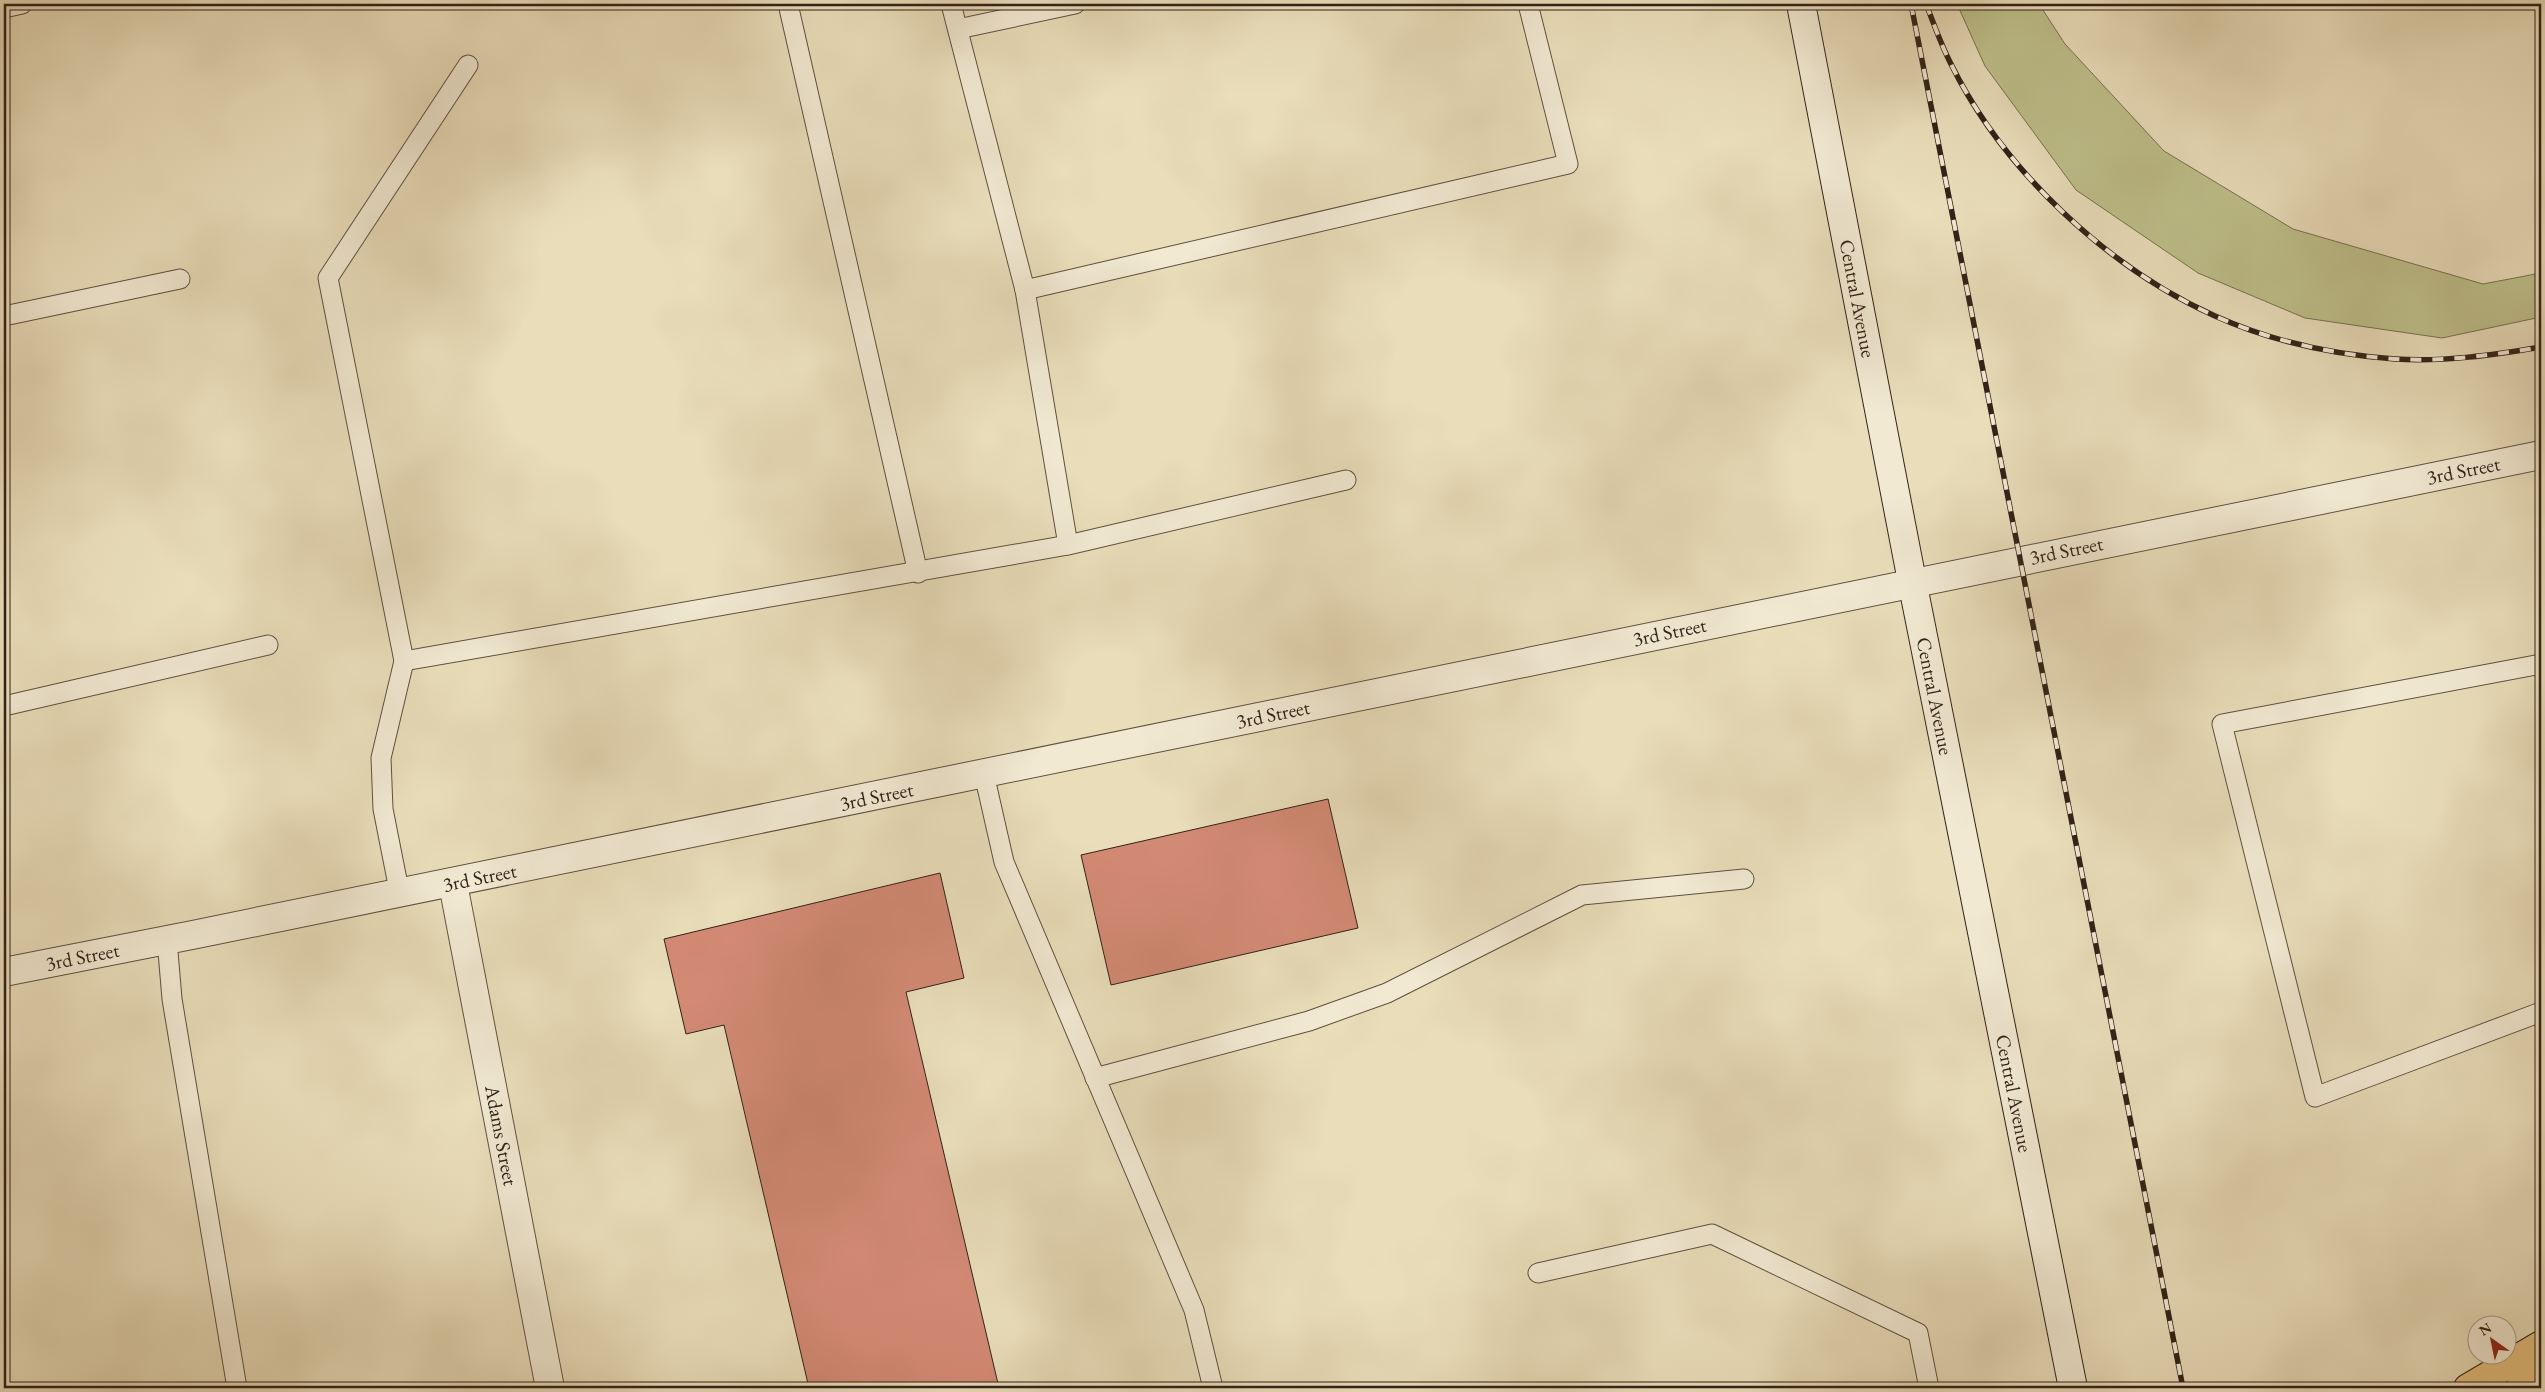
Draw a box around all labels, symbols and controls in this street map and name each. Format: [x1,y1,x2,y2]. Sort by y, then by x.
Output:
street label: Central Avenue [1834,237,1882,360]
street label: 3rd Street [2424,450,2503,490]
street label: 3rd Street [2027,530,2106,570]
street label: 3rd Street [1631,611,1709,652]
street label: Central Avenue [1911,635,1959,758]
street label: 3rd Street [1234,694,1313,734]
street label: 3rd Street [837,776,916,817]
street label: 3rd Street [441,857,519,898]
street label: 3rd Street [44,937,122,977]
street label: Central Avenue [1990,1032,2039,1155]
street label: Adams Street [479,1082,524,1189]
north arrow [2468,1314,2518,1364]
text: N [2475,1318,2495,1340]

